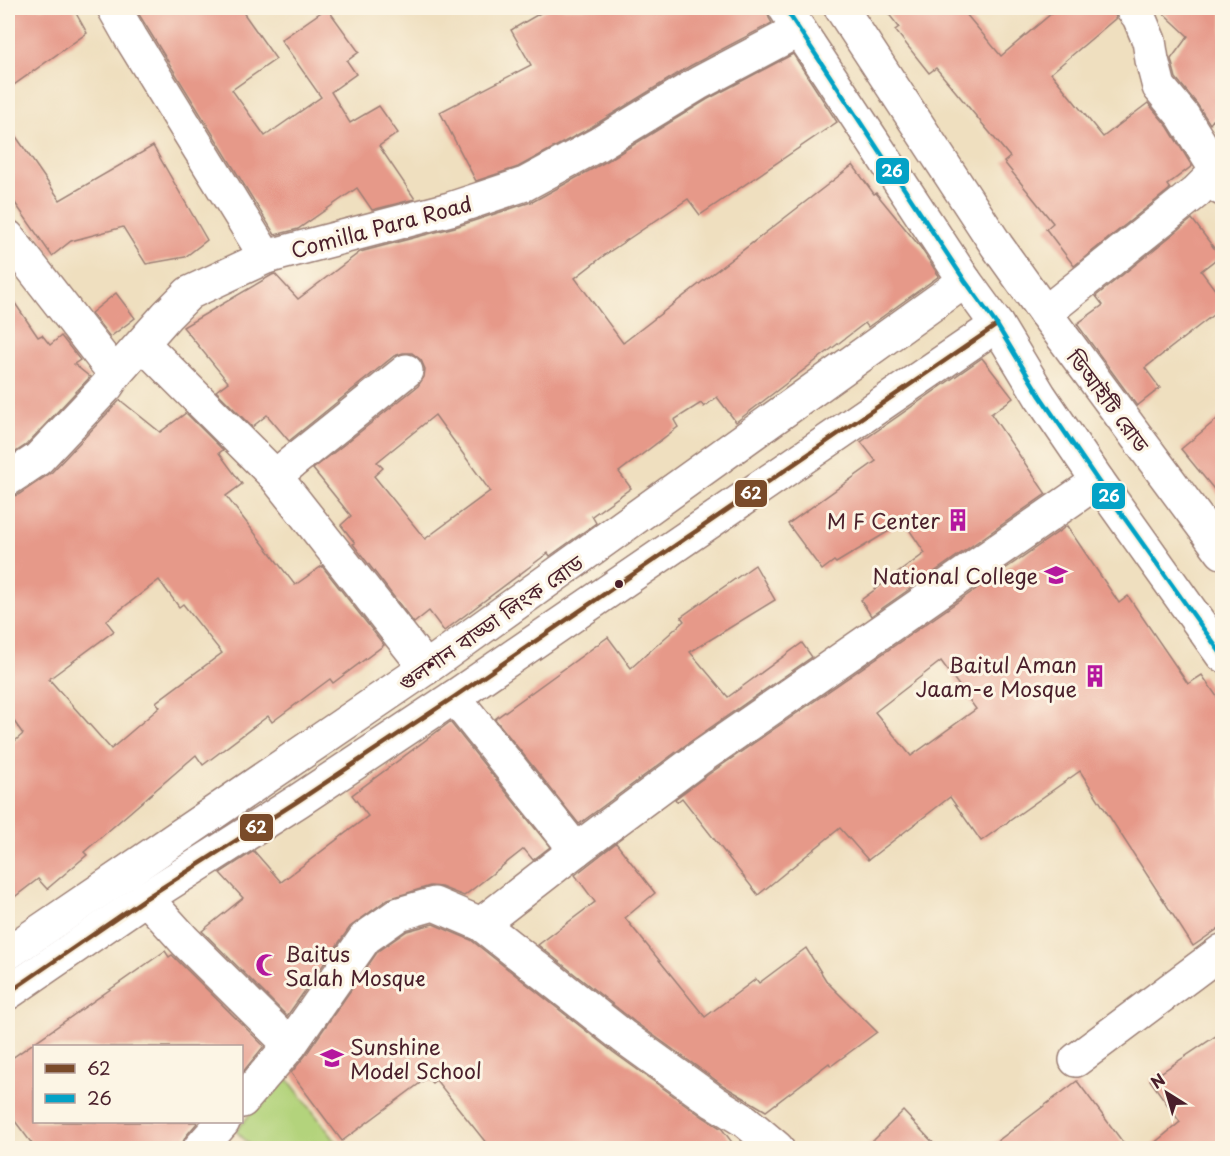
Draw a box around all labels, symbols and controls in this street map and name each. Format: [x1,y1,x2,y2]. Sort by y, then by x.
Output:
line badge: 26 [875,157,910,185]
text: 26 [881,158,903,182]
street label: Comilla Para Road [287,186,475,266]
street label: ডিআইটি রোড [1059,341,1159,459]
line badge: 62 [734,479,768,508]
text: 62 [740,480,762,504]
line badge: 26 [1091,482,1126,510]
text: 26 [1098,483,1120,507]
place label: M F Center [827,504,940,536]
building icon: M F Center [945,507,971,533]
street label: গুলশান বাড্ডা লিংক রোড [391,545,590,698]
place label: National College [873,559,1038,591]
school or university icon: National College [1043,562,1069,588]
unlabelled marker [613,578,625,590]
place label: Baitul Aman Jaam-e Mosque [915,648,1077,704]
building icon: Baitul Aman Jaam-e Mosque [1082,663,1108,689]
line badge: 62 [239,813,274,842]
text: 62 [245,814,267,838]
place label: Baitus Salah Mosque [285,937,426,993]
mosque icon: Baitus Salah Mosque [254,952,280,978]
place label: Sunshine Model School [350,1030,482,1086]
legend [33,1045,243,1123]
school or university icon: Sunshine Model School [319,1045,345,1071]
text: 62 [87,1054,111,1081]
north arrow [1137,1063,1197,1123]
text: N [1145,1067,1170,1094]
text: 26 [87,1084,112,1111]

